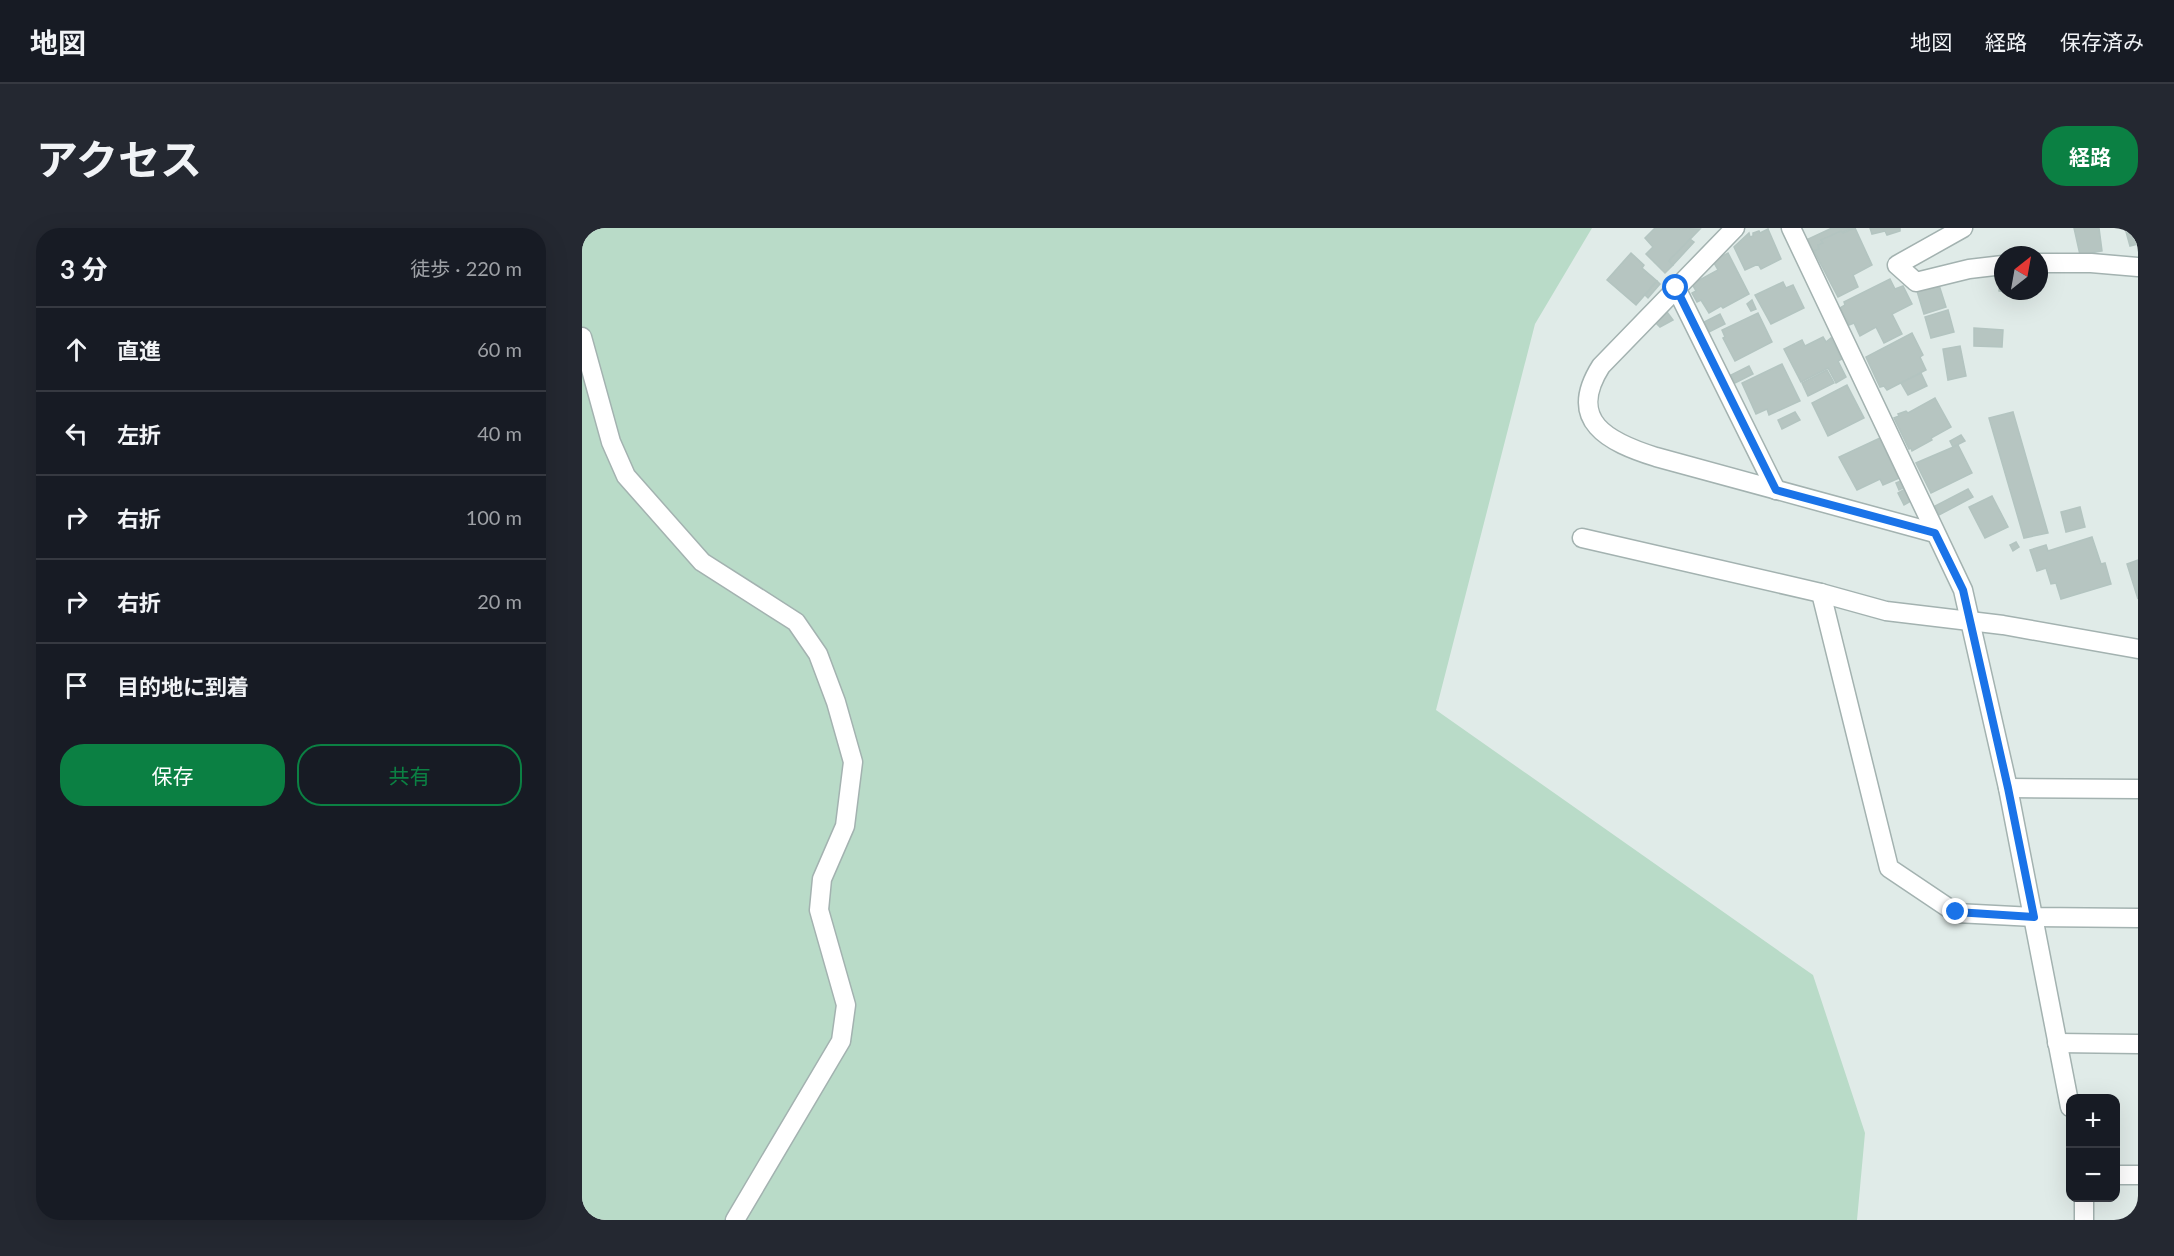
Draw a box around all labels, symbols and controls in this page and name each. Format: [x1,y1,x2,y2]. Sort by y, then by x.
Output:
text: 地図 [30,25,86,59]
text: 地図 [1910,29,1952,54]
text: 経路 [1985,29,2027,54]
text: 保存済み [2060,29,2144,54]
button: 経路 [2042,126,2138,186]
text: アクセス [36,134,202,184]
north arrow [1994,246,2048,300]
text: 3 分 [60,253,107,285]
text: 徒歩 · 220 m [410,256,522,280]
route start [1662,274,1688,300]
icon: ahead [60,333,93,366]
text: 直進 [117,337,161,364]
text: 60 m [477,337,522,361]
icon: left [60,417,93,450]
text: 左折 [117,421,161,448]
text: 40 m [477,421,522,445]
icon: right [60,501,93,534]
text: 右折 [117,505,161,532]
text: 100 m [466,505,522,529]
icon: right [60,585,93,618]
text: 右折 [117,589,161,616]
text: 20 m [477,589,522,613]
icon: arrive [60,669,93,702]
text: 目的地に到着 [117,673,249,700]
button: 保存 [60,744,285,806]
button: 共有 [297,744,522,806]
route end [1942,898,1968,924]
map controls [2066,1094,2120,1202]
button: + [2066,1094,2120,1148]
button: − [2066,1148,2120,1202]

